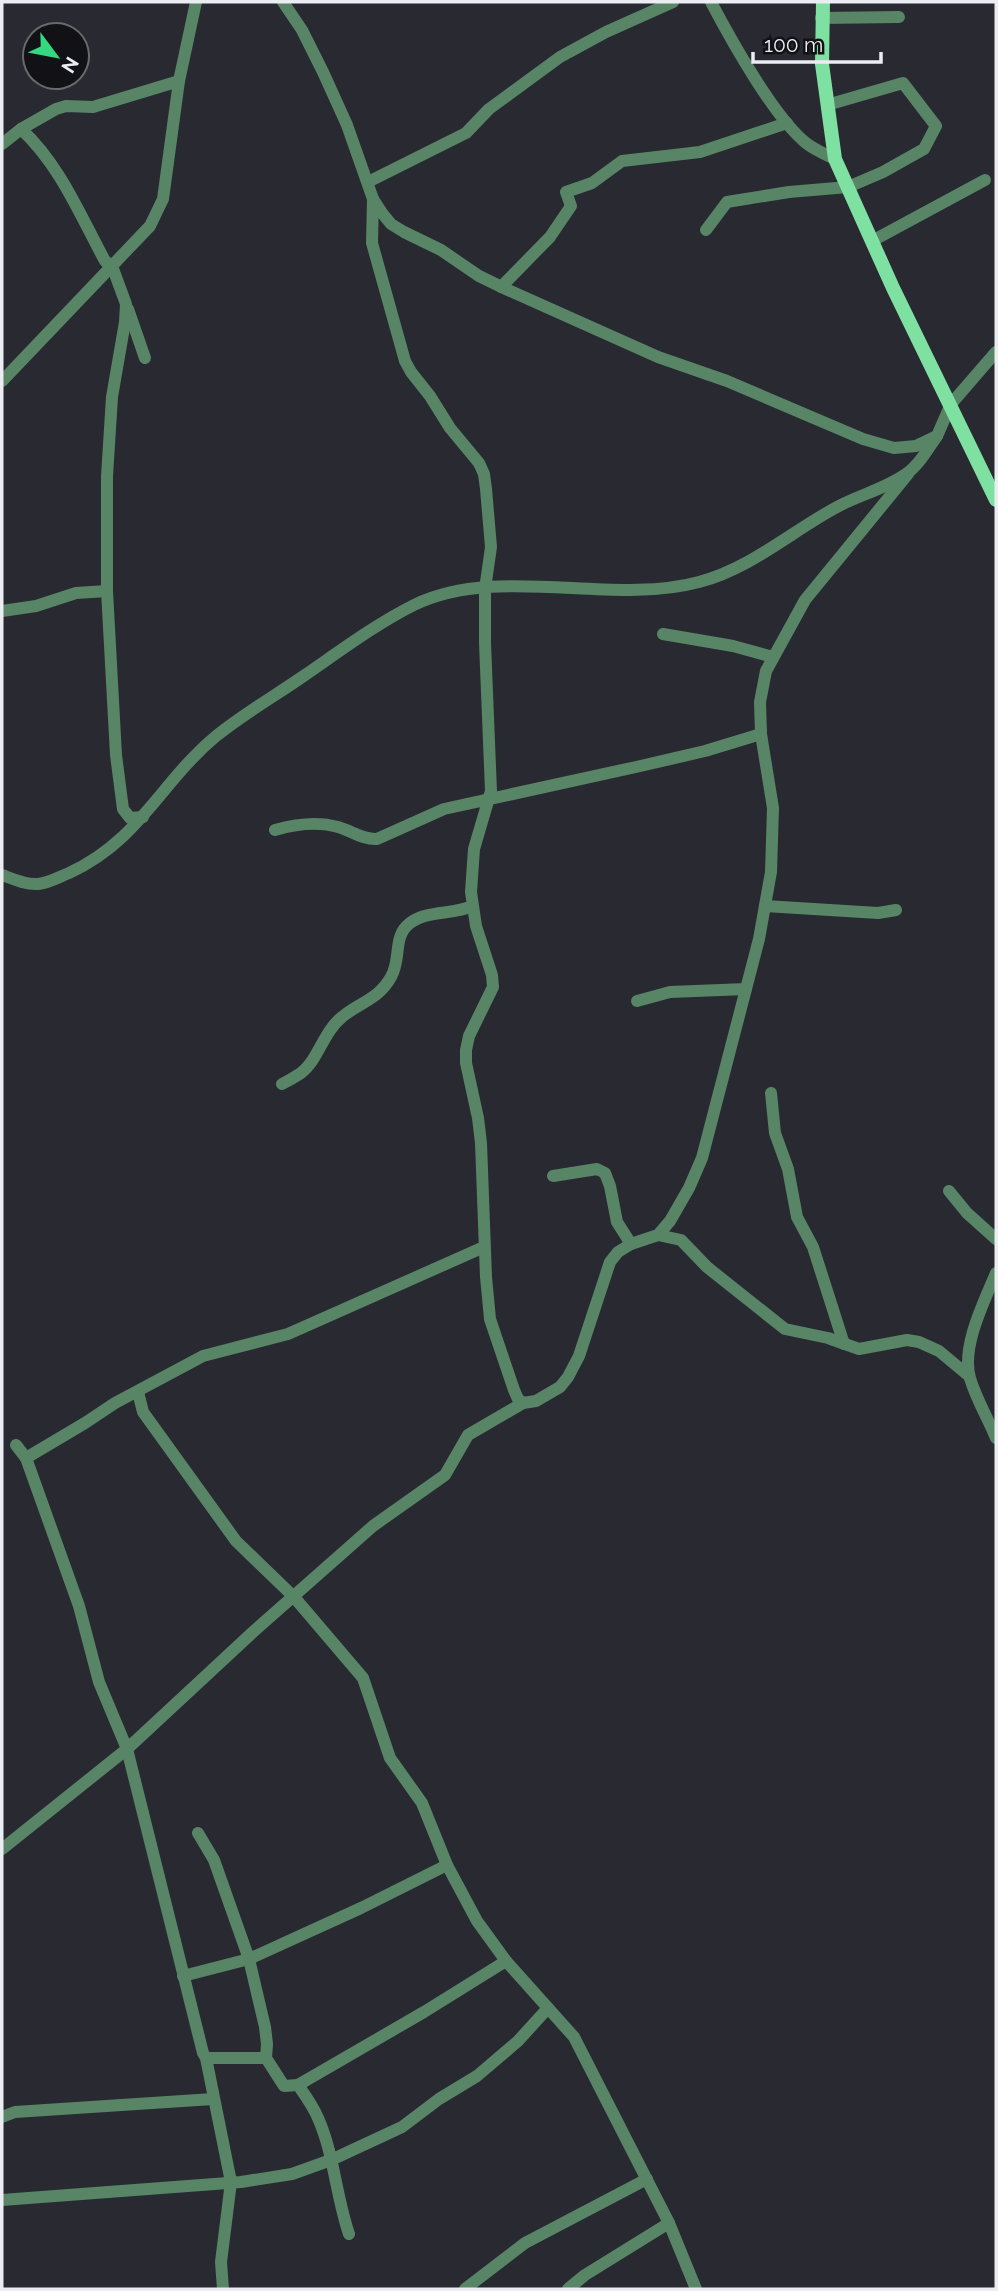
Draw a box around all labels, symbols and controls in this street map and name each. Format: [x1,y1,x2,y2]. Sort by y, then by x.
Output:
north arrow [21,21,91,91]
scale bar [753,21,881,65]
text: 100 m [764,32,823,57]
text: N [57,53,84,77]

